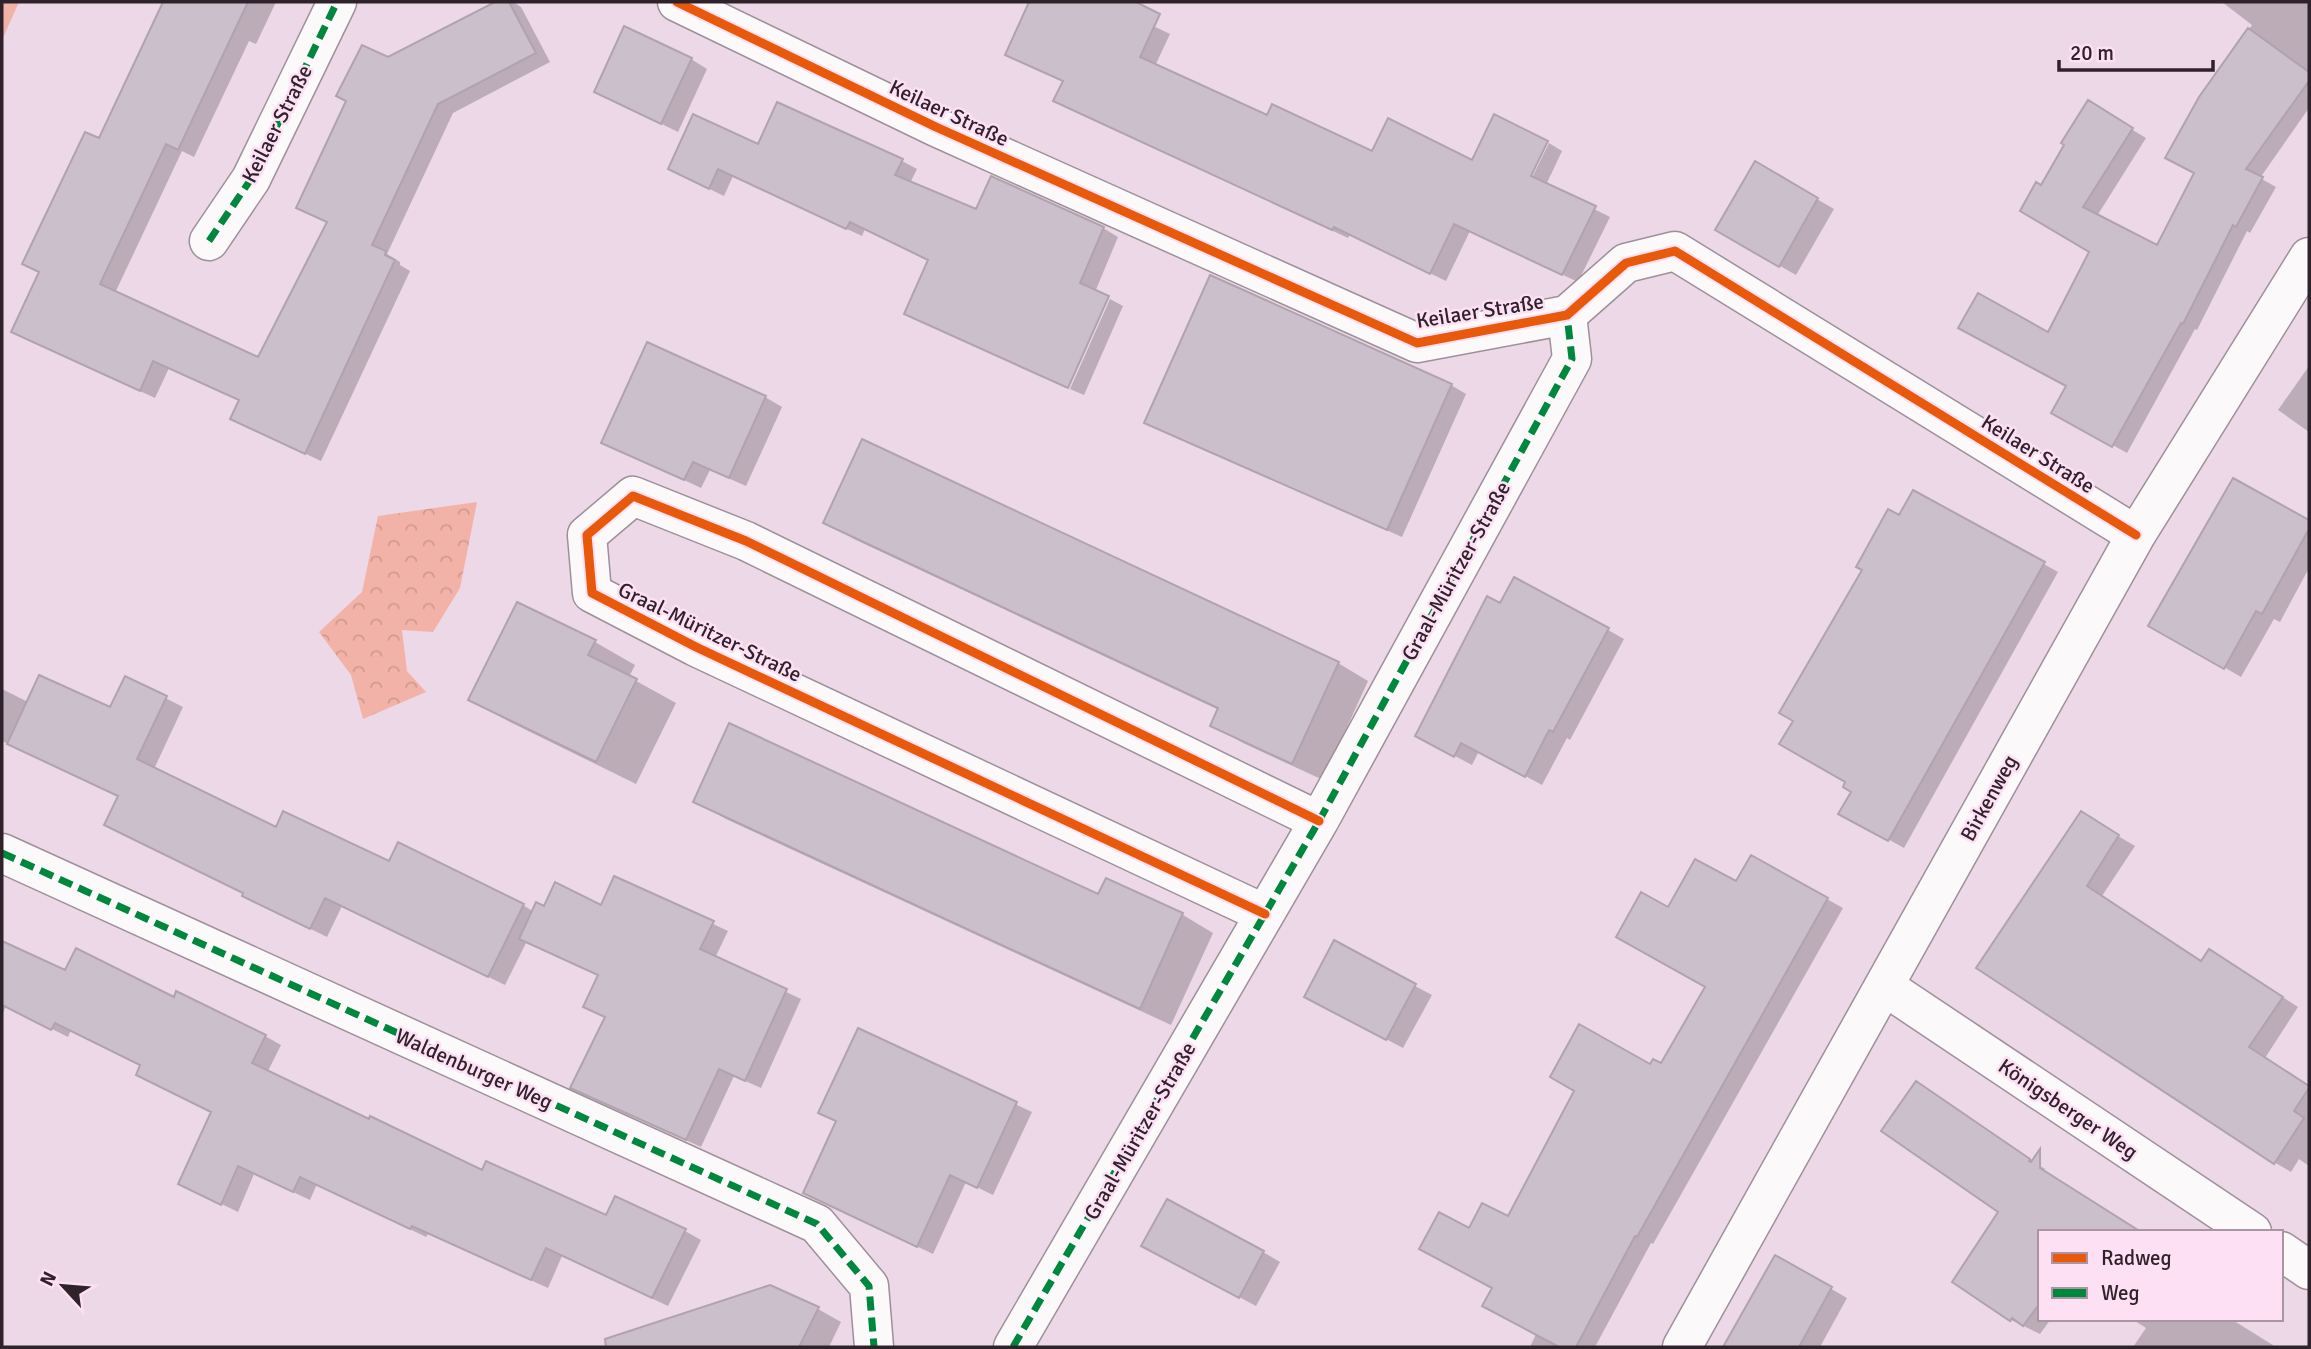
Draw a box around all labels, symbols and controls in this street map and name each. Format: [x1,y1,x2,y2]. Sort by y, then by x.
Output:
scale bar [2059,28,2213,72]
text: 20 m [2070,40,2114,66]
street label: Keilaer Straße [236,61,318,187]
street label: Keilaer Straße [885,74,1013,152]
street label: Keilaer Straße [1414,288,1546,334]
street label: Keilaer Straße [1976,409,2100,499]
street label: Graal-Müritzer-Straße [1396,477,1516,665]
street label: Graal-Müritzer-Straße [614,576,806,688]
street label: Birkenweg [1955,750,2023,846]
street label: Waldenburger Weg [391,1023,557,1115]
street label: Graal-Müritzer-Straße [1078,1037,1202,1225]
street label: Königsberger Weg [1993,1053,2143,1165]
legend [2038,1230,2283,1321]
text: Radweg [2101,1245,2172,1271]
north arrow [28,1251,98,1321]
text: N [35,1268,62,1290]
text: Weg [2101,1280,2140,1306]

